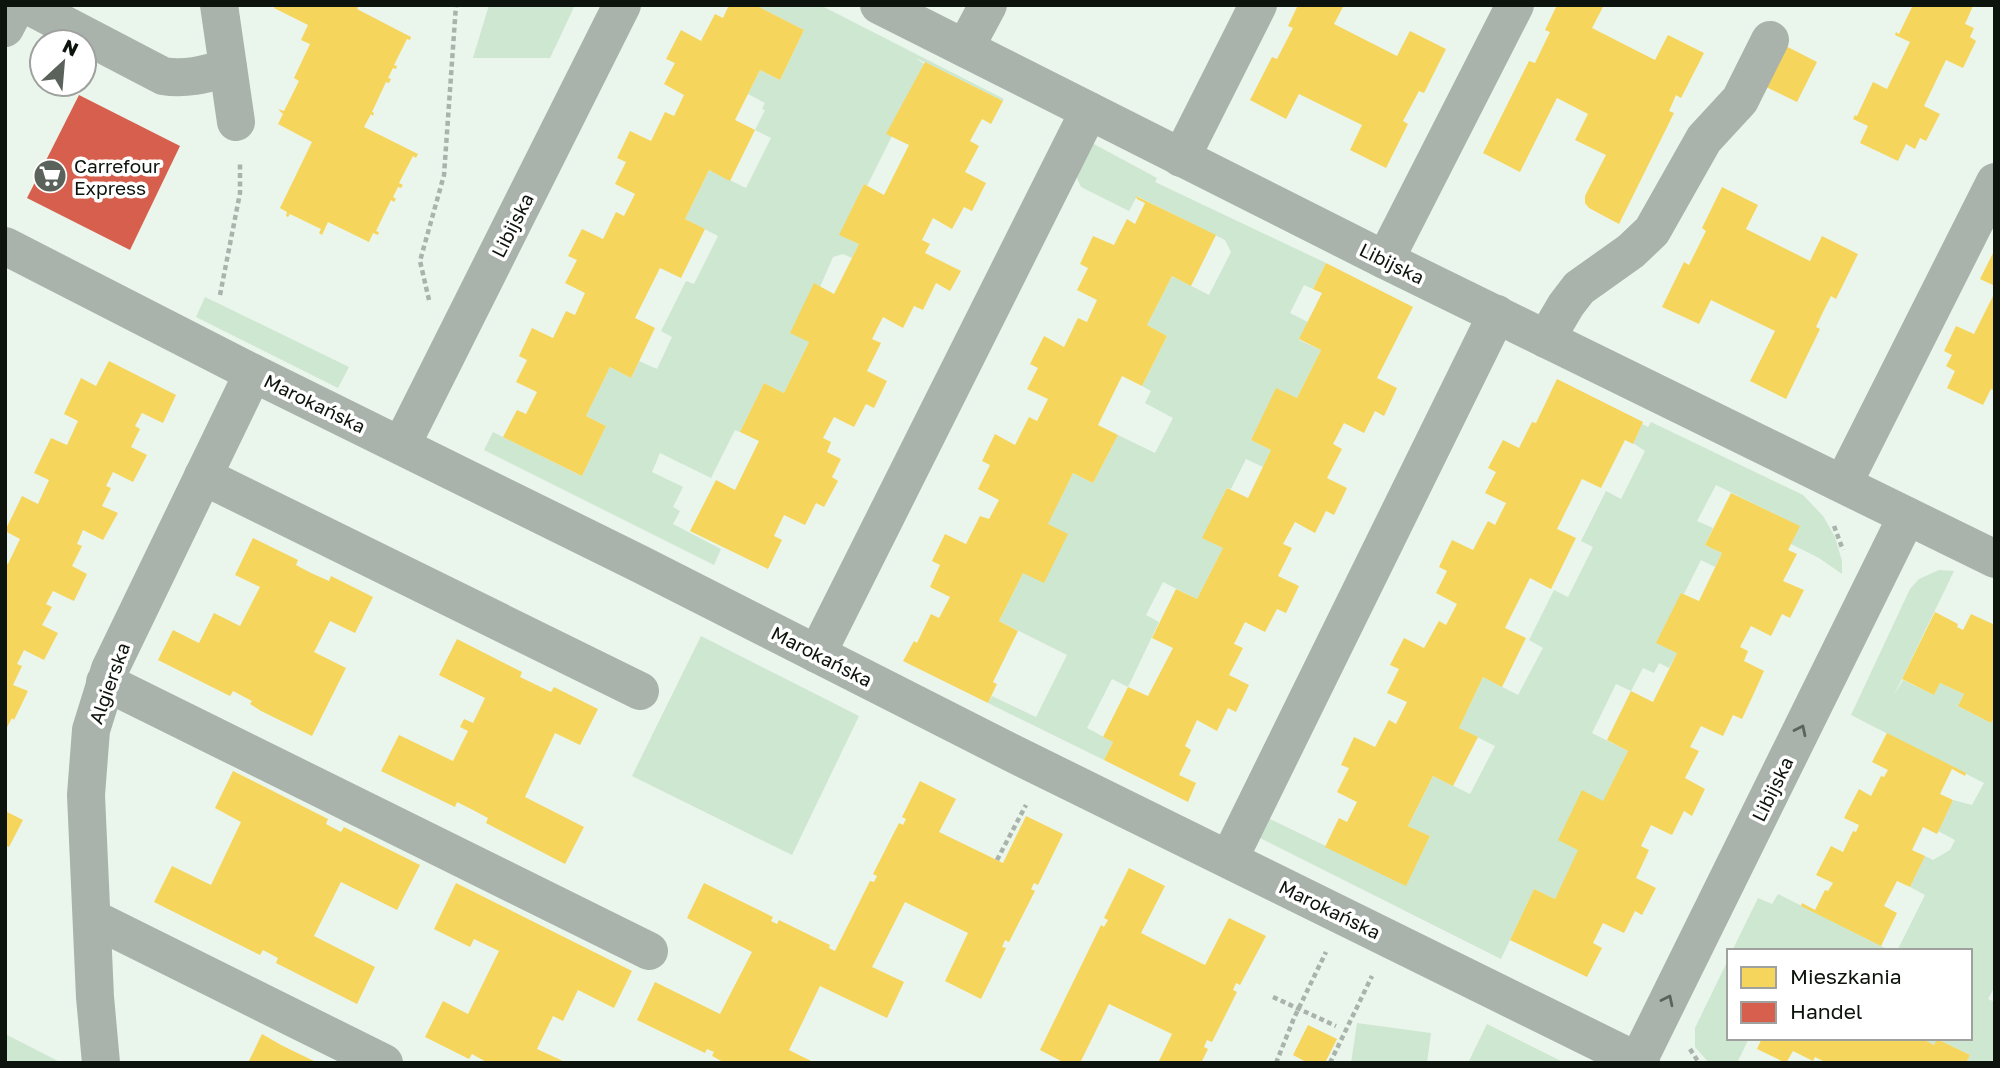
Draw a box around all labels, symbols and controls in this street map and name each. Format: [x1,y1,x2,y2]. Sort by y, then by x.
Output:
north arrow [28,28,98,98]
text: N [59,34,82,61]
place label: Carrefour Express [74,154,161,199]
supermarket icon: Carrefour Express [31,157,69,195]
street label: Libijska [486,189,538,261]
street label: Libijska [1356,238,1428,288]
street label: Marokańska [261,369,369,437]
street label: Marokańska [768,621,876,691]
street label: Algierska [84,639,134,727]
one-way arrow [1793,725,1807,737]
street label: Libijska [1747,753,1797,825]
street label: Marokańska [1276,875,1384,943]
legend [1727,949,1972,1040]
text: Mieszkania [1790,963,1902,989]
one-way arrow [1660,995,1674,1007]
text: Handel [1790,998,1863,1024]

